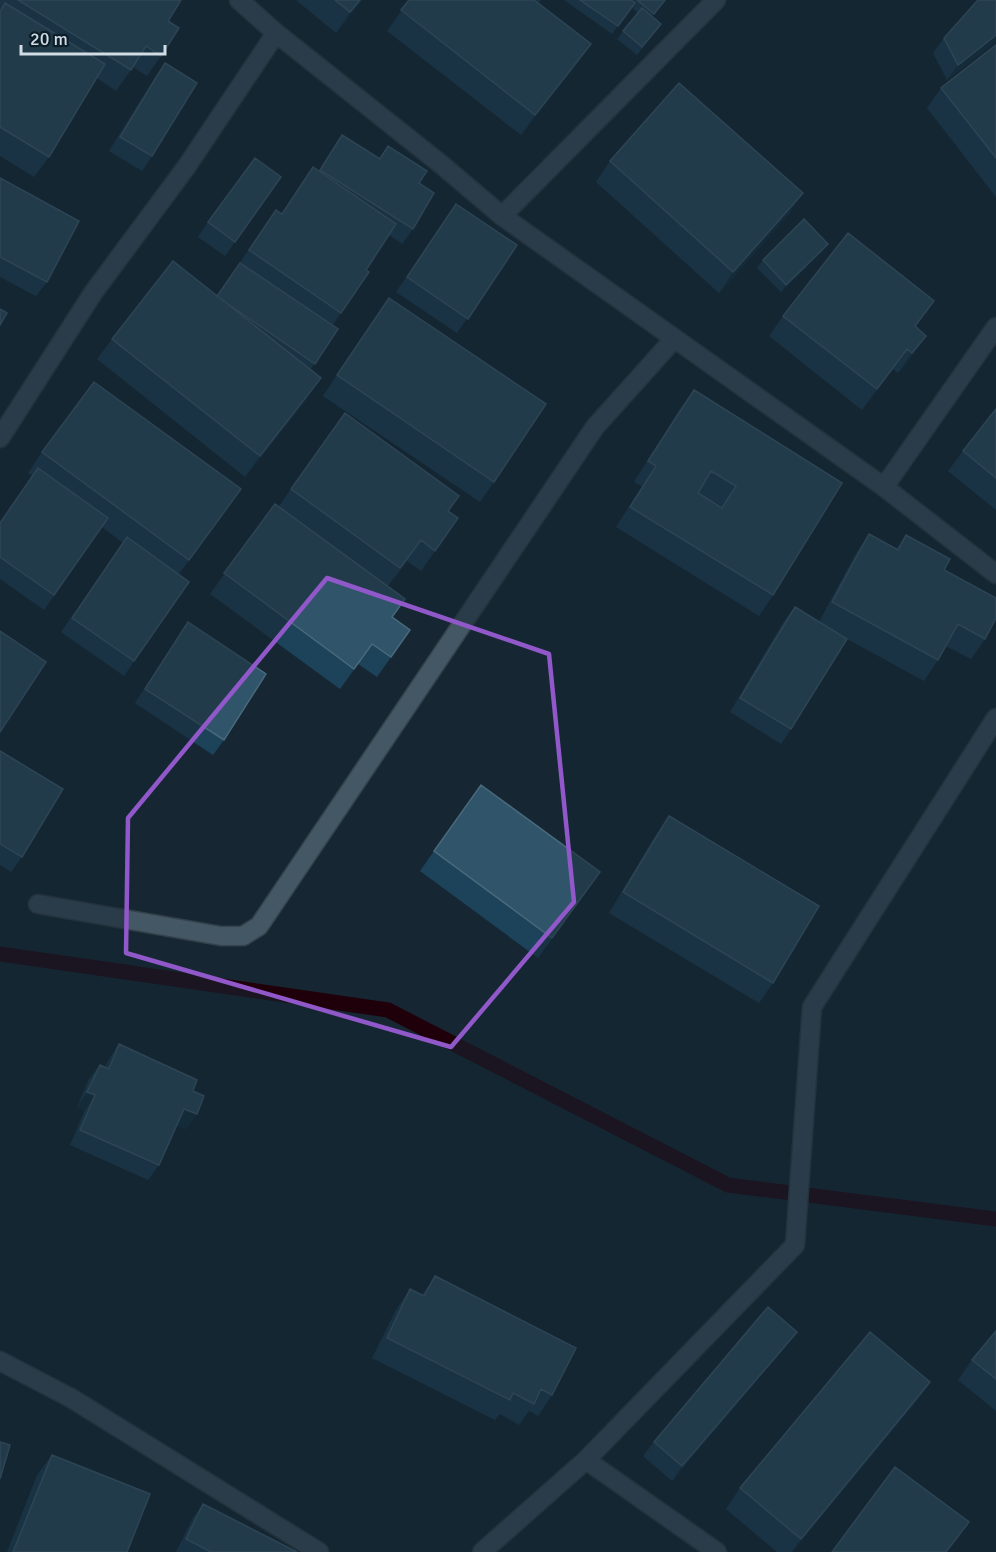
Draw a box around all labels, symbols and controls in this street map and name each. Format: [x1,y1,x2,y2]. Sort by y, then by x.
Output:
scale bar [21,18,165,56]
text: 20 m [30,28,68,50]

